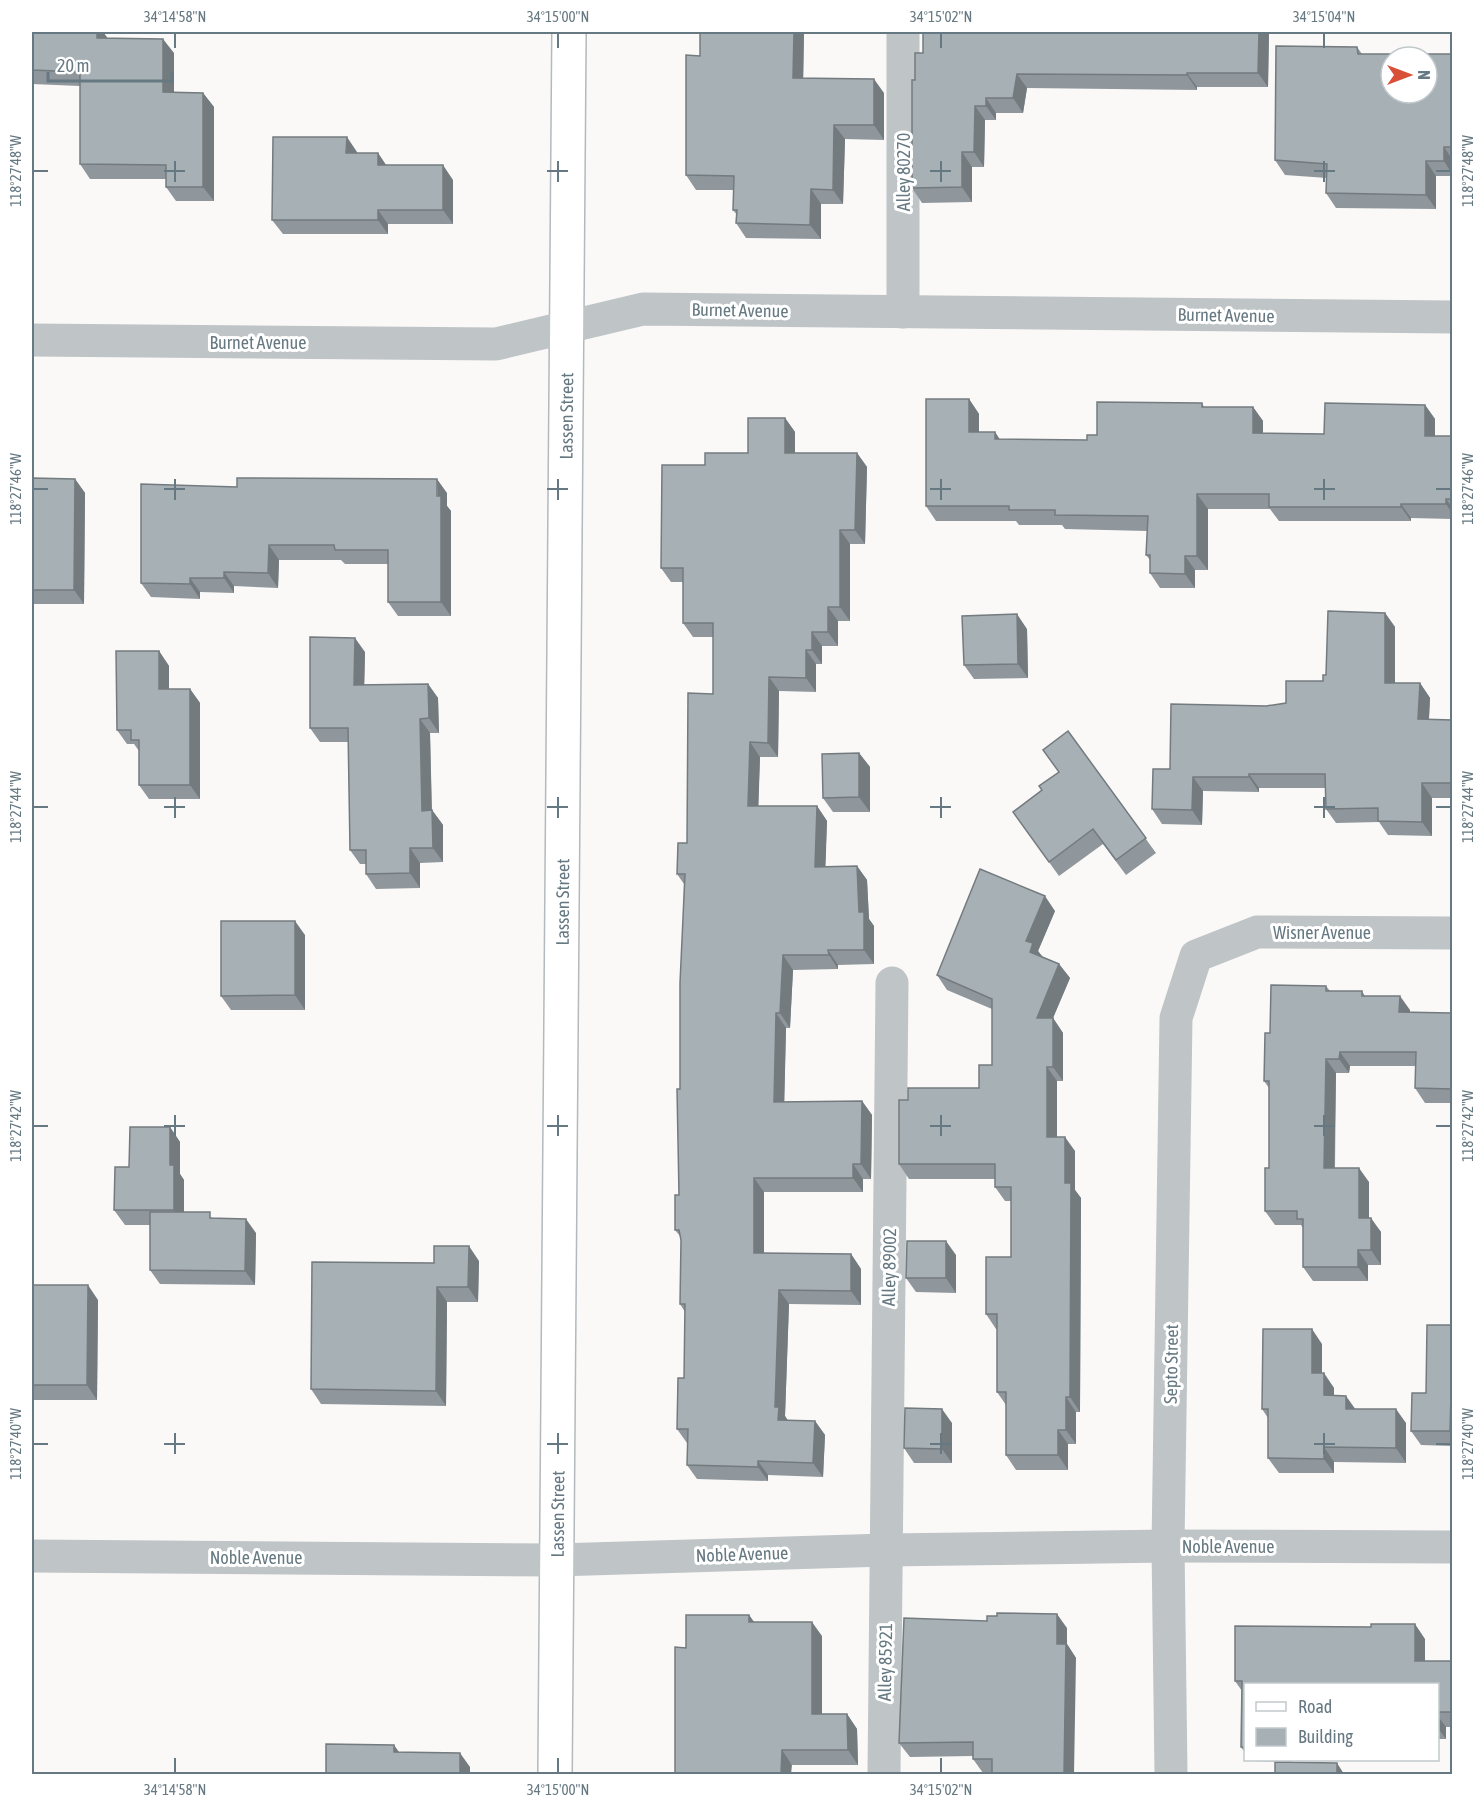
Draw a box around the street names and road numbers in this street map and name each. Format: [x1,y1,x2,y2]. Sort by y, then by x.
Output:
street label: Alley 80270 [893,133,914,211]
street label: Burnet Avenue [691,299,789,321]
street label: Burnet Avenue [1177,304,1275,326]
street label: Burnet Avenue [210,332,306,353]
street label: Lassen Street [555,372,577,460]
street label: Lassen Street [551,858,573,946]
street label: Wisner Avenue [1273,922,1371,943]
street label: Alley 89002 [878,1228,900,1306]
street label: Septo Street [1160,1324,1182,1404]
street label: Lassen Street [546,1470,568,1558]
street label: Noble Avenue [1182,1536,1274,1557]
street label: Noble Avenue [695,1542,789,1566]
street label: Noble Avenue [210,1547,302,1568]
street label: Alley 85921 [874,1623,896,1701]

